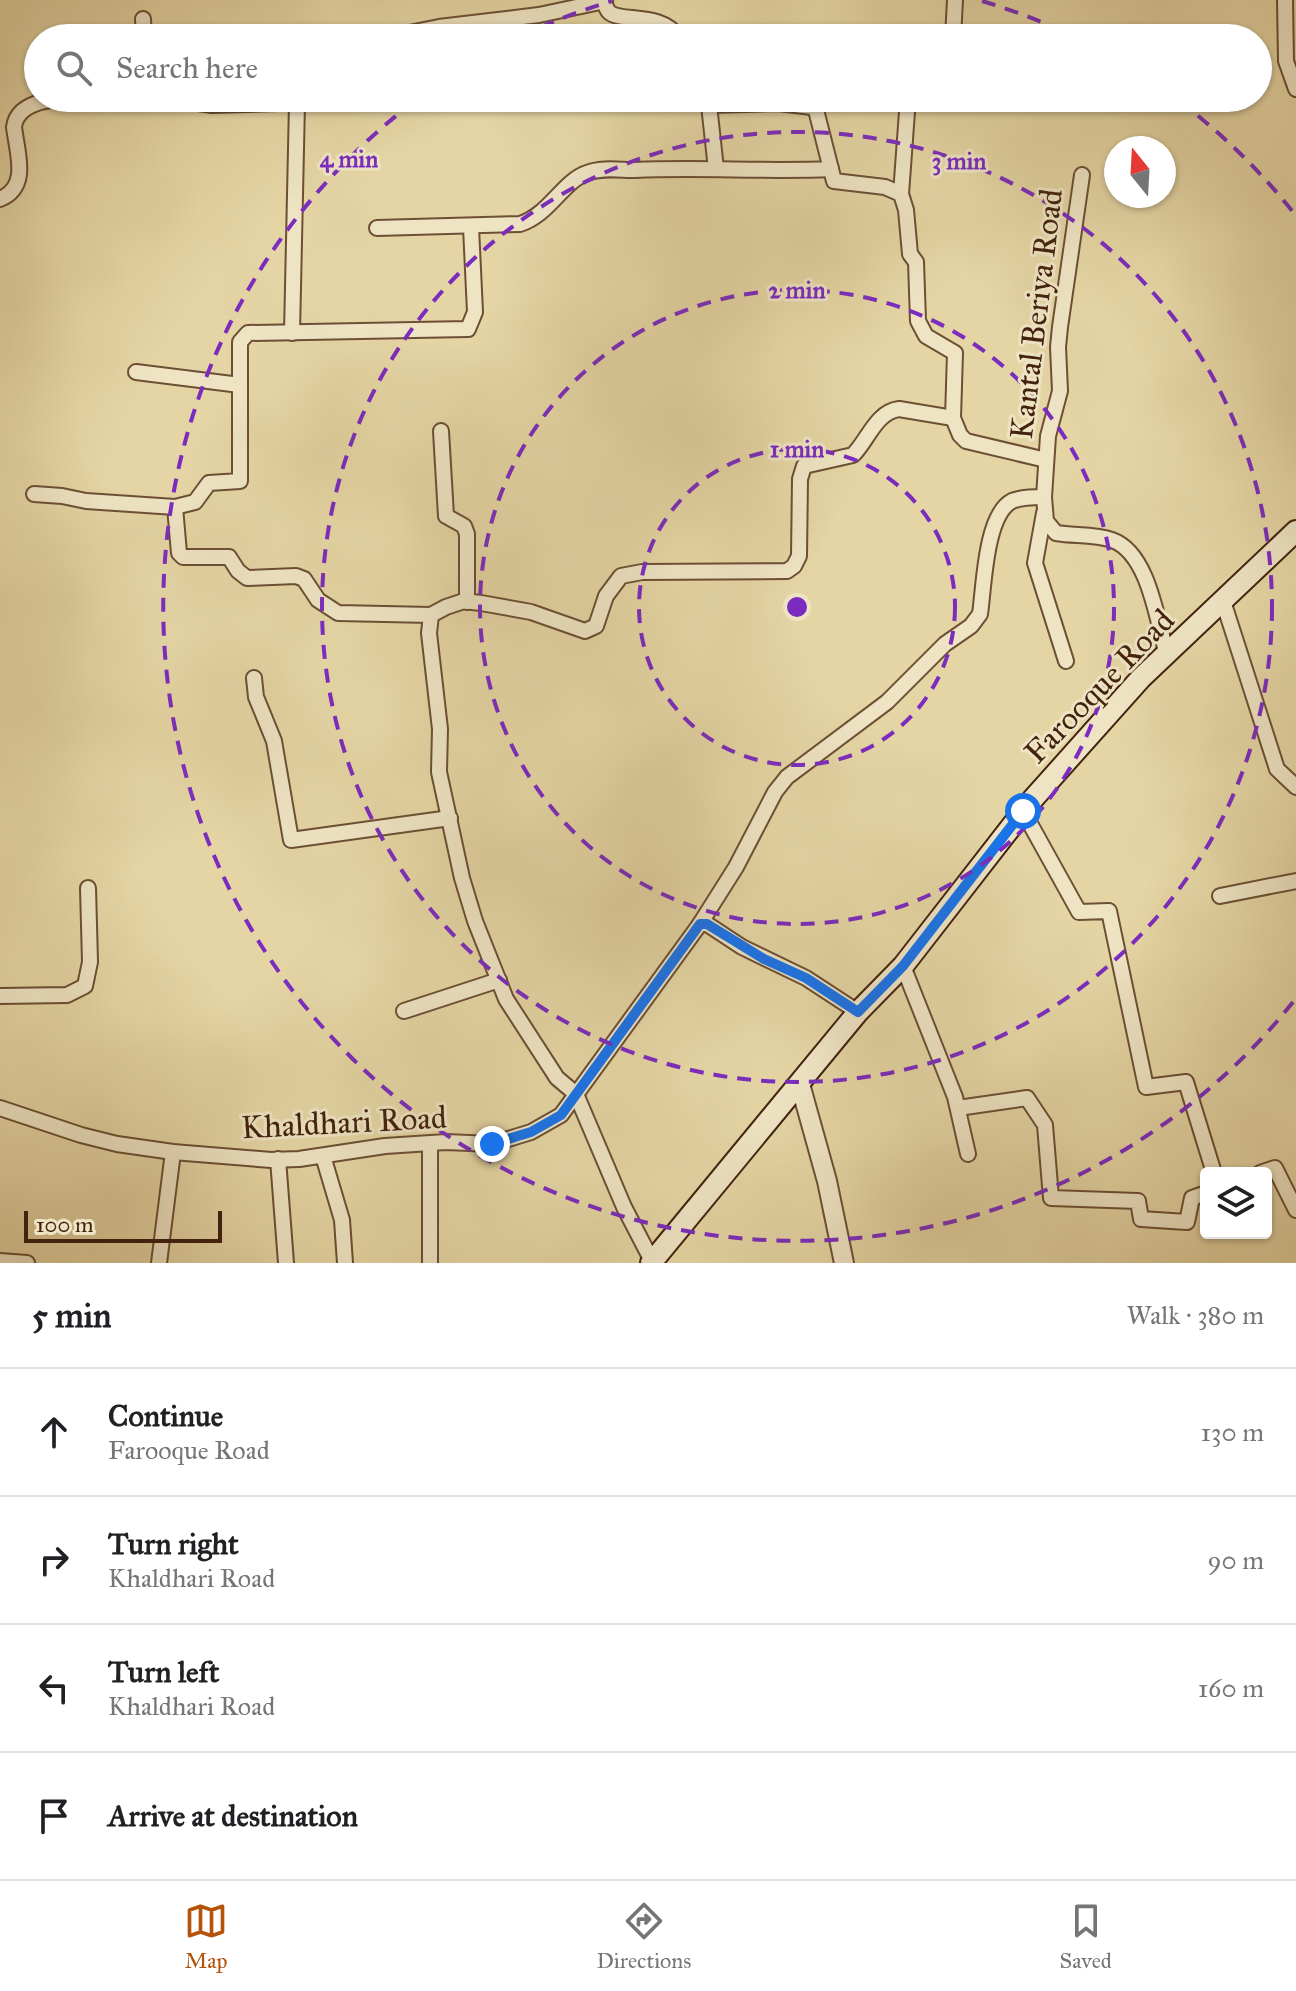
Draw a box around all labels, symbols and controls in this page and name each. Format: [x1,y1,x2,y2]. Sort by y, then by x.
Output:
search box [24,24,1272,112]
icon: search [52,46,96,90]
text: Search here [116,50,258,86]
north arrow [1104,136,1176,208]
text: 4 min [320,144,378,174]
text: 3 min [932,146,986,176]
street label: Kantal Beriya Road [1002,187,1071,442]
text: 2 min [769,275,825,305]
text: 1 min [770,434,824,464]
centre of rings [783,593,811,621]
street label: Farooque Road [1016,601,1183,771]
route start [1005,793,1041,829]
street label: Khaldhari Road [240,1098,448,1147]
route end [474,1126,510,1162]
map controls [1200,1167,1272,1239]
button: layers [1200,1167,1272,1239]
scale bar [24,1207,222,1243]
text: 100 m [36,1211,93,1238]
text: 5 min [32,1295,111,1336]
text: Walk · 380 m [1127,1299,1264,1331]
text: Continue [108,1398,223,1434]
icon: ahead [32,1410,76,1454]
text: 130 m [1201,1416,1264,1448]
text: Farooque Road [108,1434,270,1466]
text: Turn right [108,1526,239,1562]
icon: right [32,1538,76,1582]
text: 90 m [1207,1544,1264,1576]
text: Khaldhari Road [108,1562,275,1594]
text: Turn left [108,1654,219,1690]
icon: left [32,1666,76,1710]
text: 160 m [1198,1672,1264,1704]
text: Khaldhari Road [108,1690,275,1722]
icon: arrive [32,1794,76,1838]
text: Arrive at destination [108,1798,358,1834]
tab: Map [184,1899,228,1974]
tab: Directions [596,1899,691,1974]
tab: Saved [1060,1899,1112,1974]

